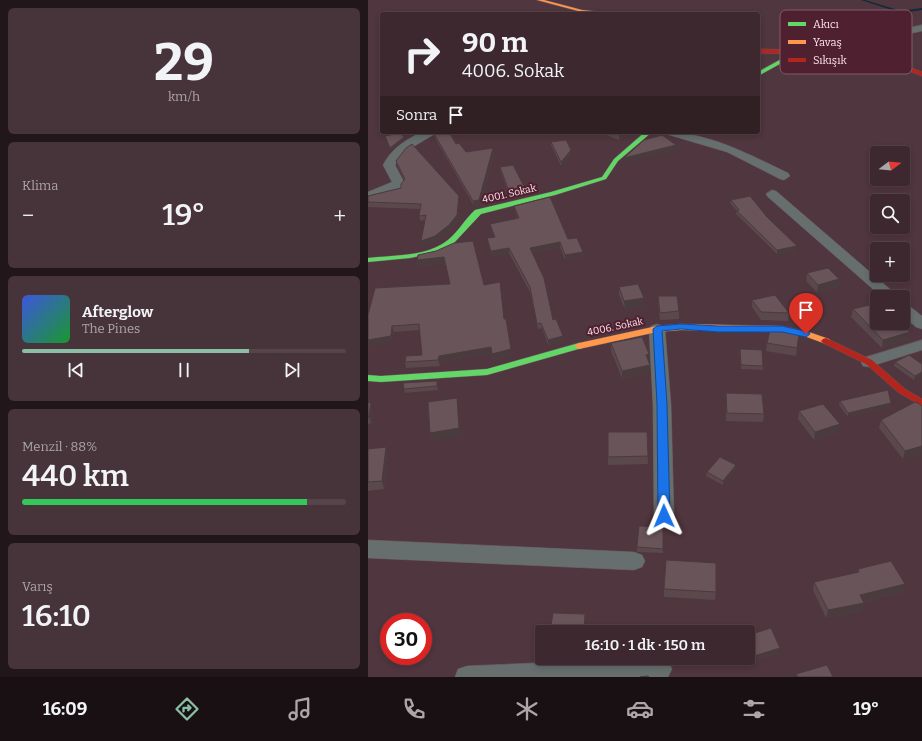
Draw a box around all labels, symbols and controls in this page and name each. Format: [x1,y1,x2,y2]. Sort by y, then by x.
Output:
legend [780,10,912,74]
text: Akıcı [813,18,839,31]
text: 90 m [462,26,528,59]
icon: right [396,28,448,80]
text: 29 [154,31,214,94]
text: Yavaş [813,36,842,49]
text: Sıkışık [813,54,848,67]
text: 4006. Sokak [462,60,564,82]
text: km/h [168,89,200,104]
icon: arrive [445,104,467,126]
text: Sonra [396,106,437,124]
north arrow [870,146,910,186]
map controls [870,146,910,330]
text: Klima [22,178,58,193]
street label: 4001. Sokak [481,182,538,206]
button: search [870,194,910,234]
text: 19° [162,197,205,233]
text: − [22,202,34,229]
text: + [333,202,346,229]
button: + [870,242,910,282]
button: − [870,290,910,330]
pin [789,293,823,334]
icon: arrive [795,299,817,321]
text: Afterglow [82,303,153,321]
street label: 4006. Sokak [586,315,645,339]
text: The Pines [82,321,140,336]
icon: previous [65,359,87,381]
icon: pause [173,359,195,381]
icon: next [281,359,303,381]
text: Menzil · 88% [22,439,97,454]
text: 440 km [22,458,129,494]
position arrow [643,495,685,537]
text: Varış [22,579,53,594]
text: 16:10 [22,598,91,634]
speed limit sign: 30 [380,613,432,665]
text: 16:10 · 1 dk · 150 m [585,636,705,654]
icon: directions [173,695,201,723]
icon: music [286,695,314,723]
icon: phone [400,695,428,723]
icon: climate [513,695,541,723]
icon: car [626,695,654,723]
icon: filters [740,695,768,723]
text: 16:09 [43,698,87,720]
text: 19° [853,698,879,720]

